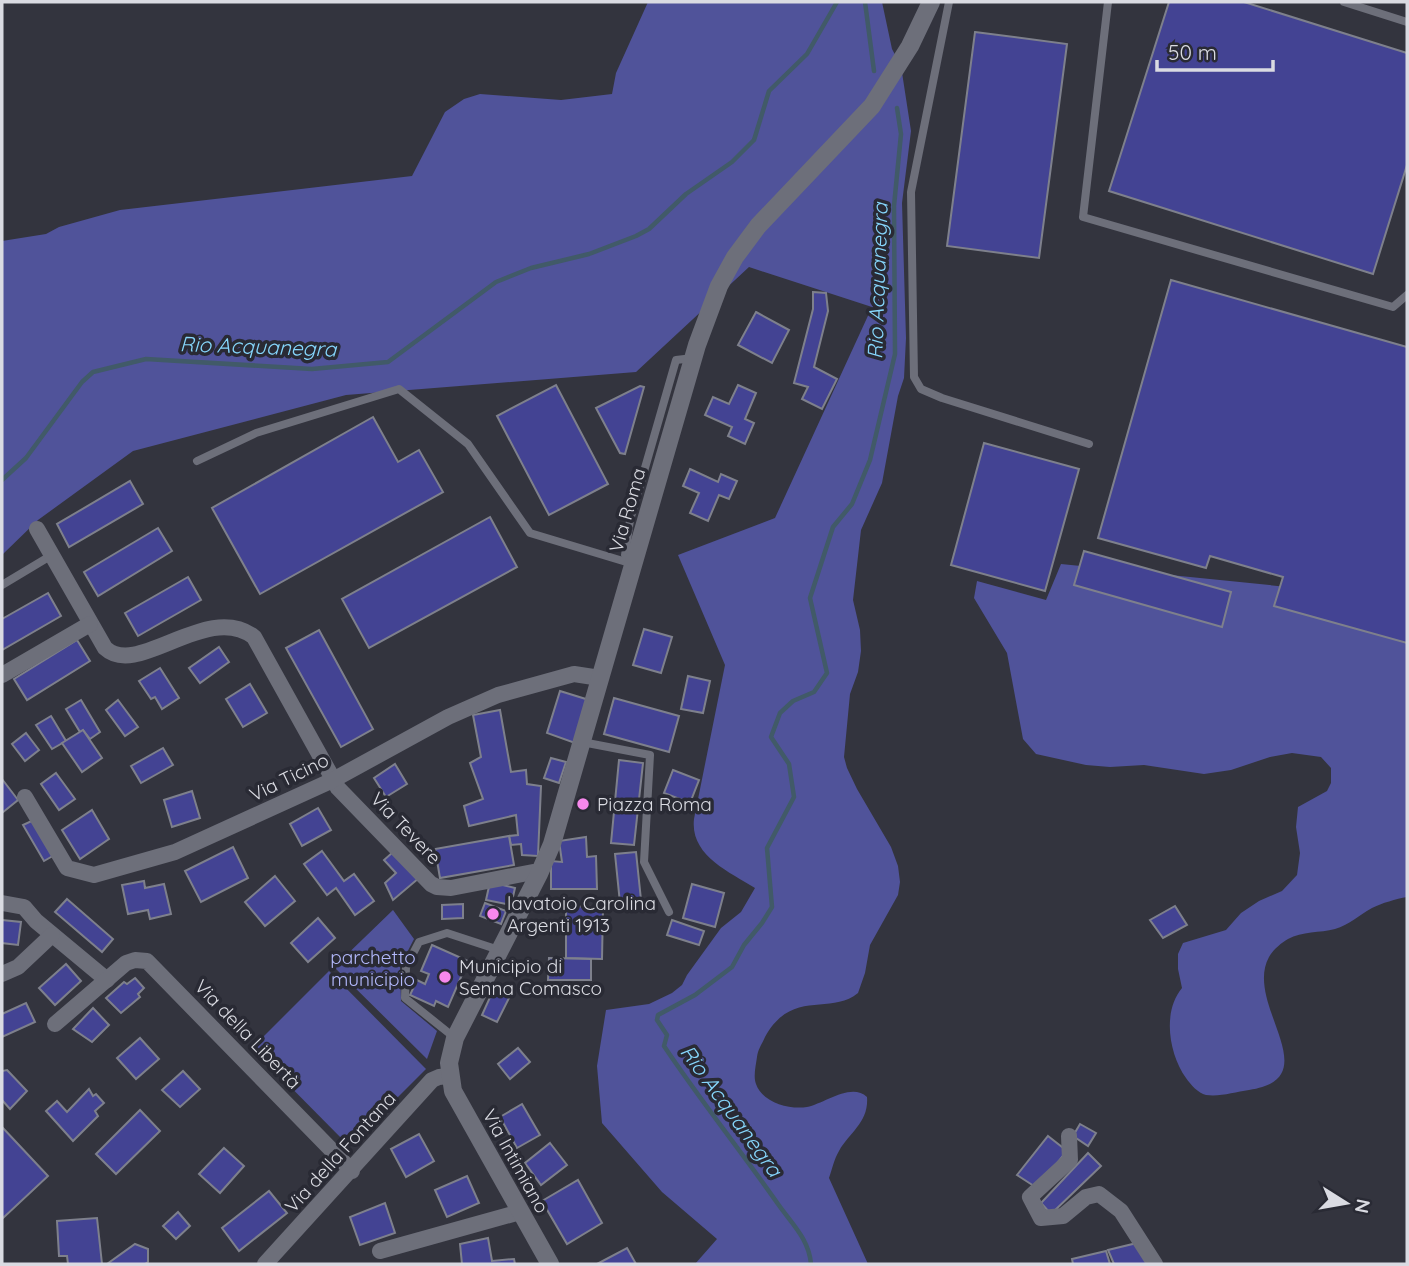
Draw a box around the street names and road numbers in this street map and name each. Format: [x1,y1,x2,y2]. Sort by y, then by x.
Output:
street label: Via Roma [604,465,650,555]
street label: Via Ticino [245,748,333,806]
street label: Via Tevere [366,787,446,869]
street label: Via della Libertà [190,974,306,1094]
street label: Via della Fontana [279,1087,401,1217]
street label: Via Intimiano [478,1105,554,1217]

